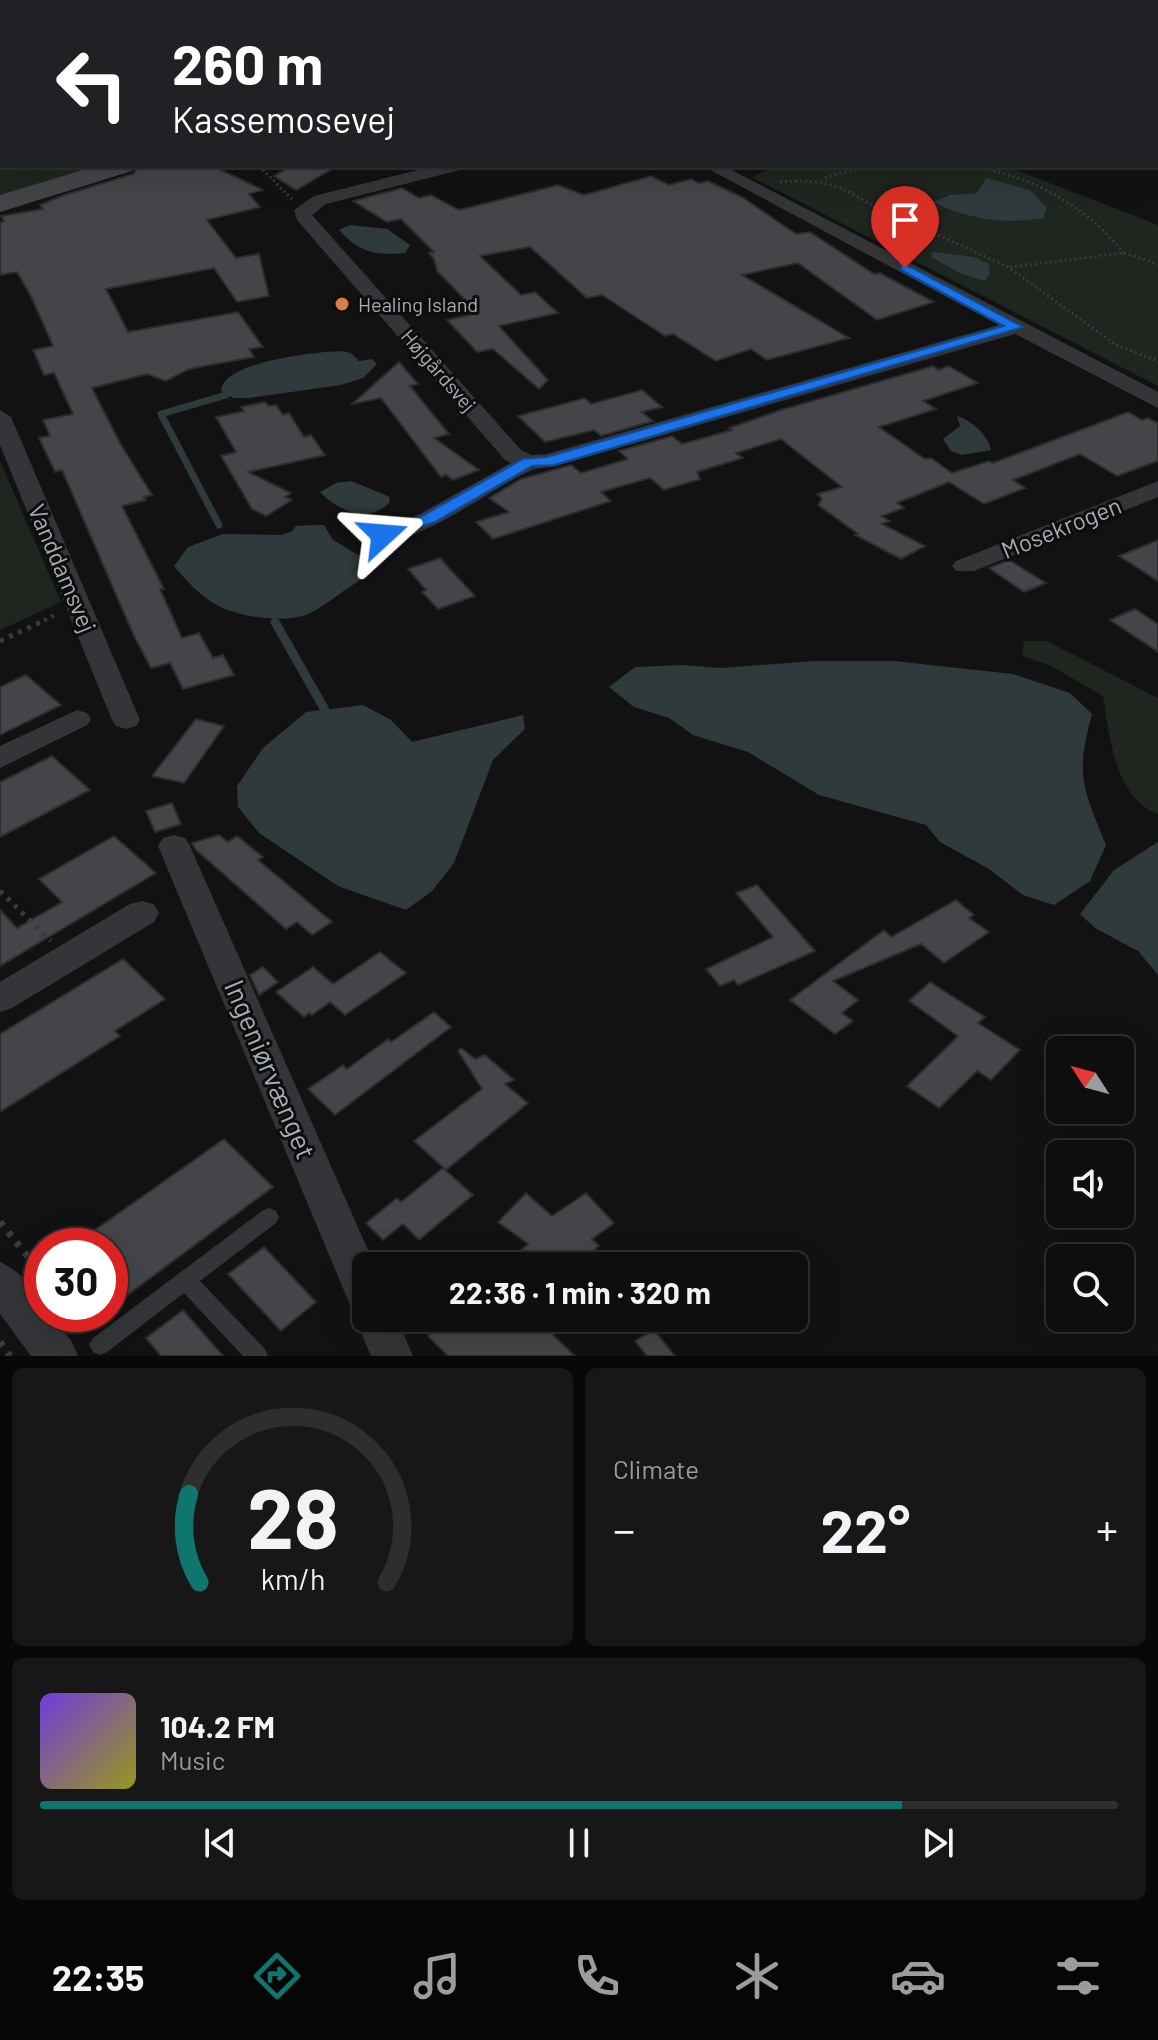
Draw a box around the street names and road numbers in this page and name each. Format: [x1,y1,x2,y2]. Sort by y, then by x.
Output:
street label: Højgårdsvej [397,324,481,416]
street label: Mosekrogen [997,490,1125,564]
street label: Vanddamsvej [23,499,103,637]
street label: Ingeniørvænget [218,974,324,1164]

